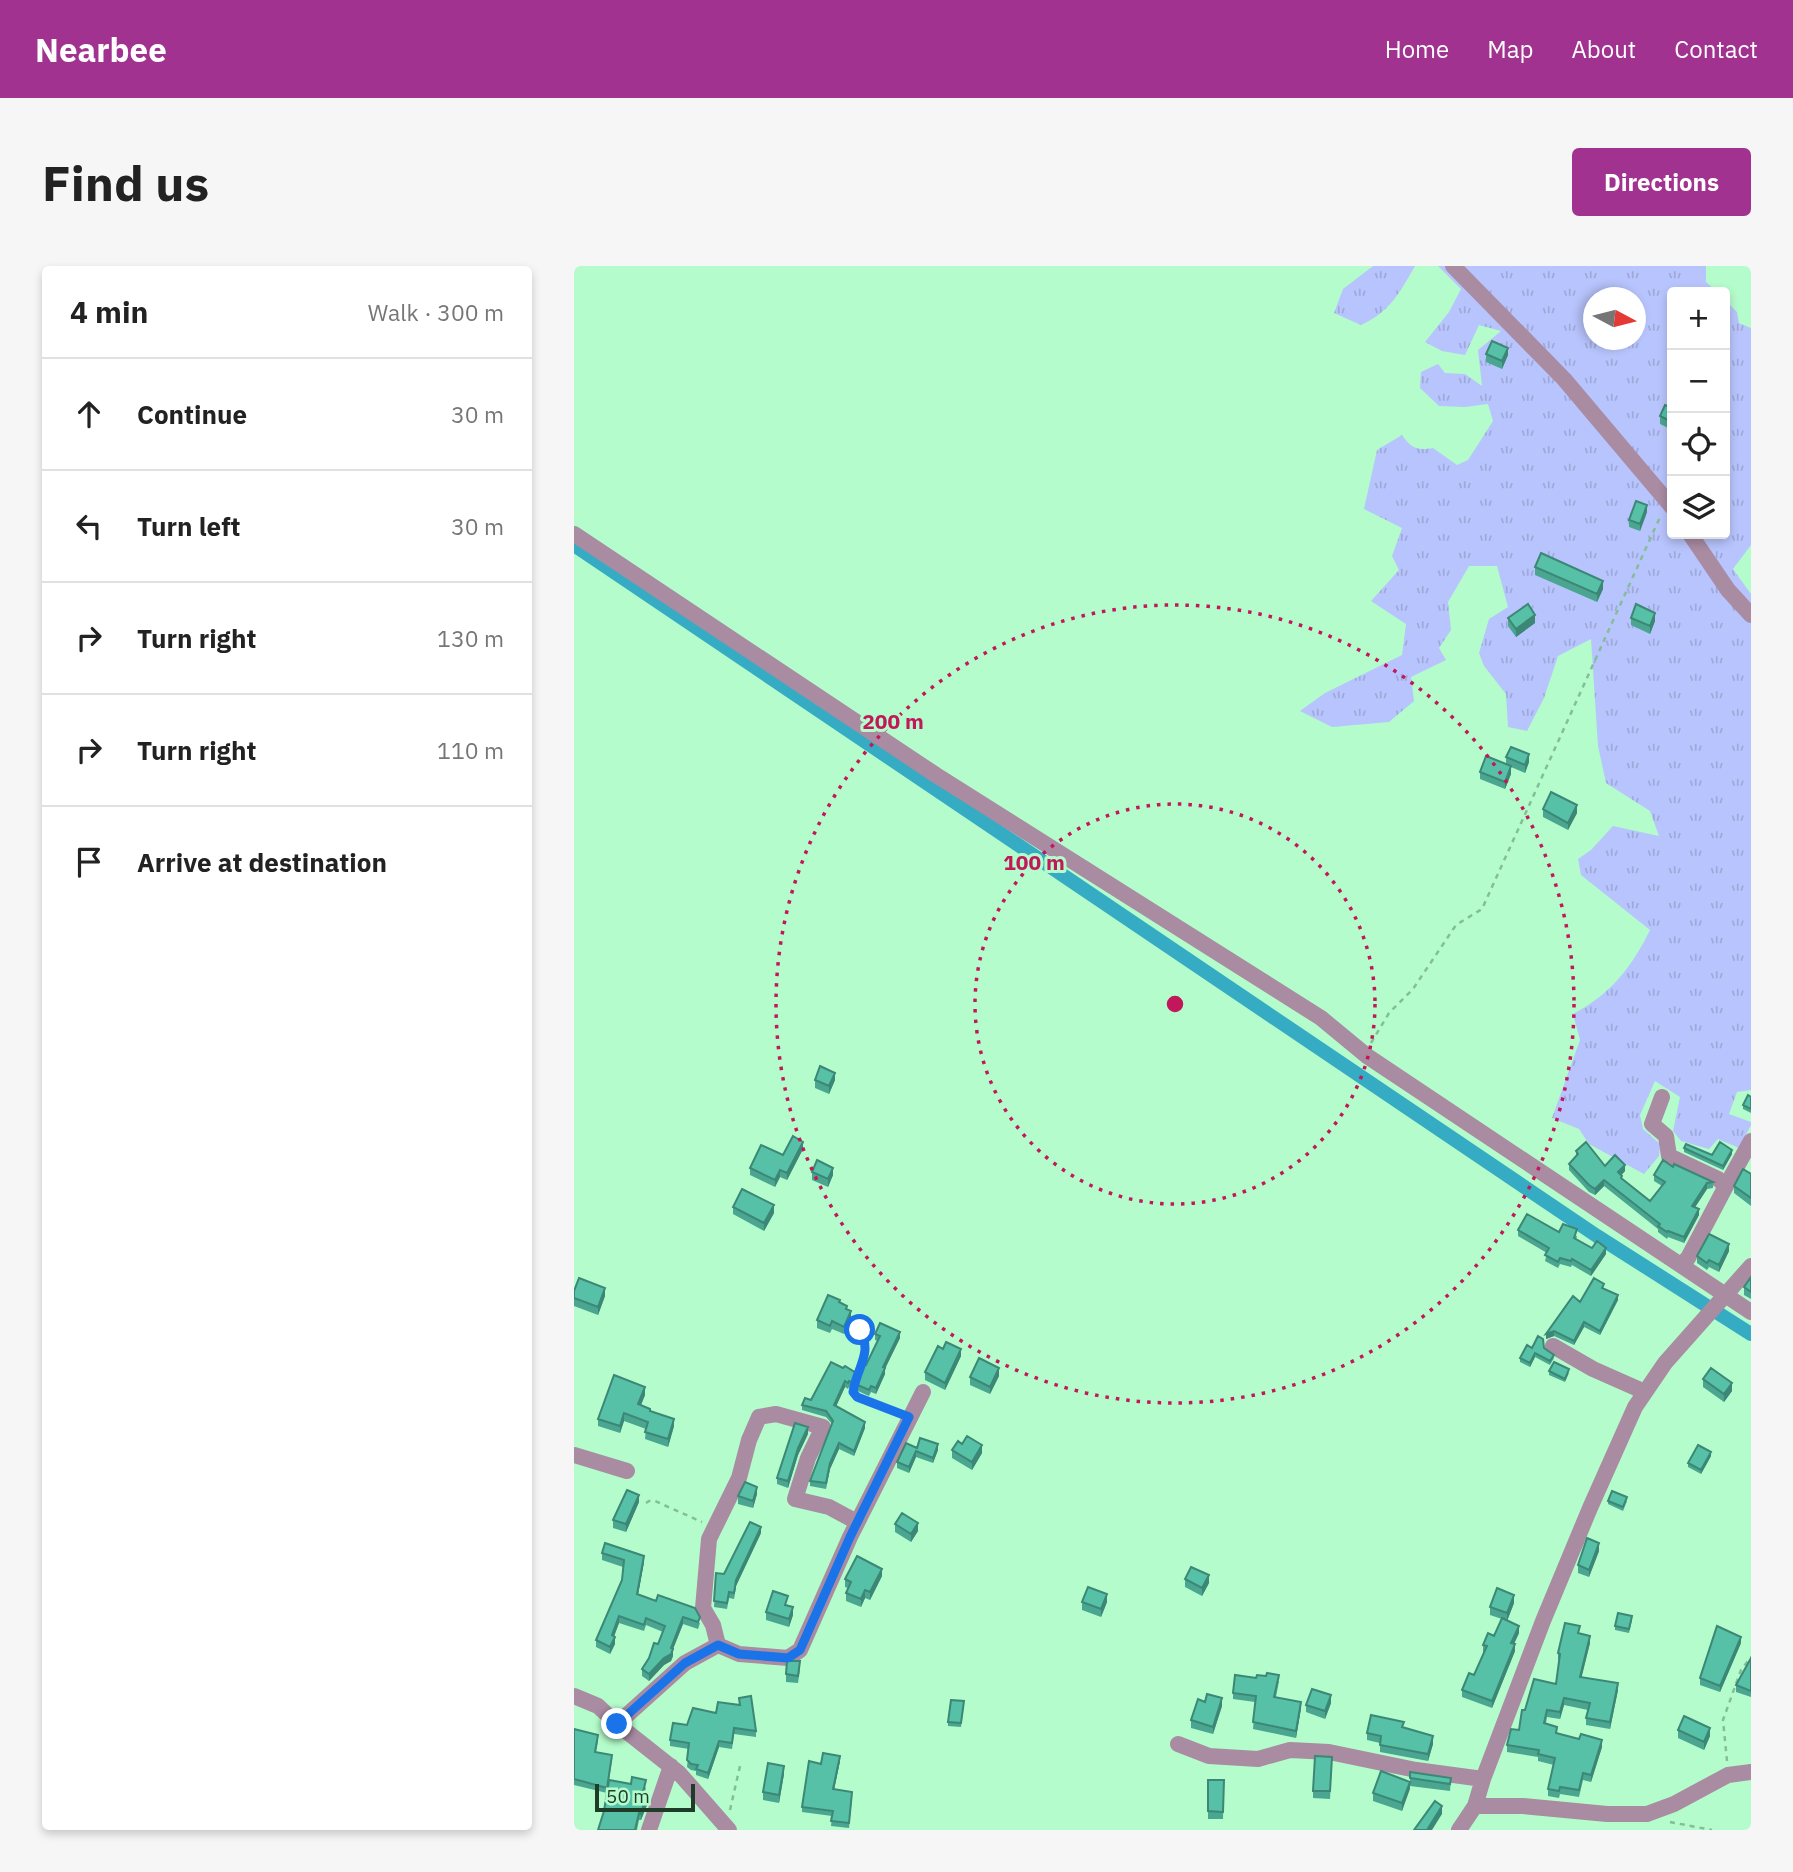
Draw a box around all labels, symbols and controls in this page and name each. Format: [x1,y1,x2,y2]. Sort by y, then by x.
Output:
text: Nearbee [35,28,167,71]
text: Home [1385,33,1449,65]
text: Map [1487,33,1533,65]
text: About [1571,33,1636,65]
text: Contact [1674,33,1758,65]
button: Directions [1572,148,1751,216]
text: Find us [42,151,209,214]
north arrow [1583,287,1646,350]
map controls [1667,287,1730,539]
button: + [1667,287,1730,350]
text: 4 min [70,292,148,331]
text: Walk · 300 m [368,297,504,327]
button: − [1667,350,1730,413]
icon: ahead [70,395,108,433]
text: Continue [137,397,247,431]
text: 30 m [451,399,504,429]
button: locate [1667,413,1730,476]
button: layers [1667,476,1730,539]
icon: left [70,507,108,545]
text: Turn left [137,509,240,543]
text: 30 m [451,511,504,541]
icon: right [70,619,108,657]
text: Turn right [137,621,256,655]
text: 130 m [437,623,504,653]
text: 200 m [862,707,924,735]
icon: right [70,731,108,769]
text: Turn right [137,733,256,767]
text: 110 m [437,735,504,765]
icon: arrive [70,843,108,881]
text: Arrive at destination [137,845,387,879]
text: 100 m [1003,848,1065,876]
centre of rings [1163,992,1187,1016]
route start [844,1314,875,1345]
route end [601,1708,632,1739]
scale bar [595,1781,695,1813]
text: 50 m [606,1784,650,1808]

